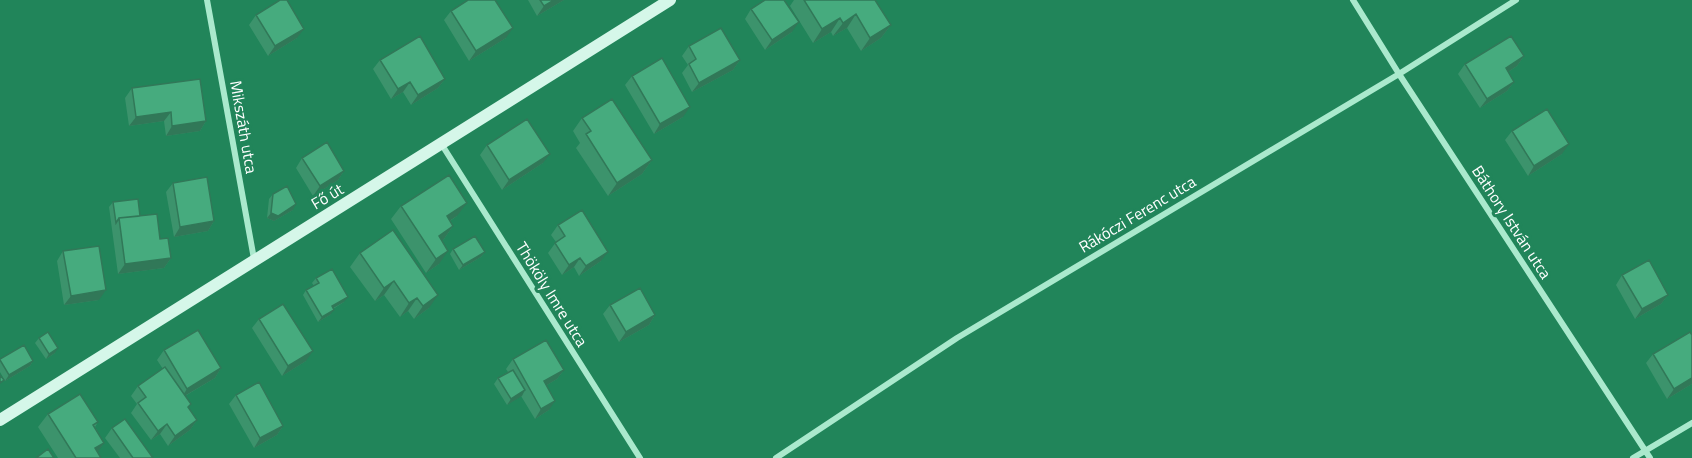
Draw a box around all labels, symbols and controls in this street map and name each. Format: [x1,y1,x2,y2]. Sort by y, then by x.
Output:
street label: Mikszáth utca [224,79,264,175]
street label: Báthory István utca [1466,160,1558,284]
street label: Rákóczi Ferenc utca [1074,169,1200,259]
street label: Fő út [306,177,348,215]
street label: Thököly Imre utca [510,237,594,351]

